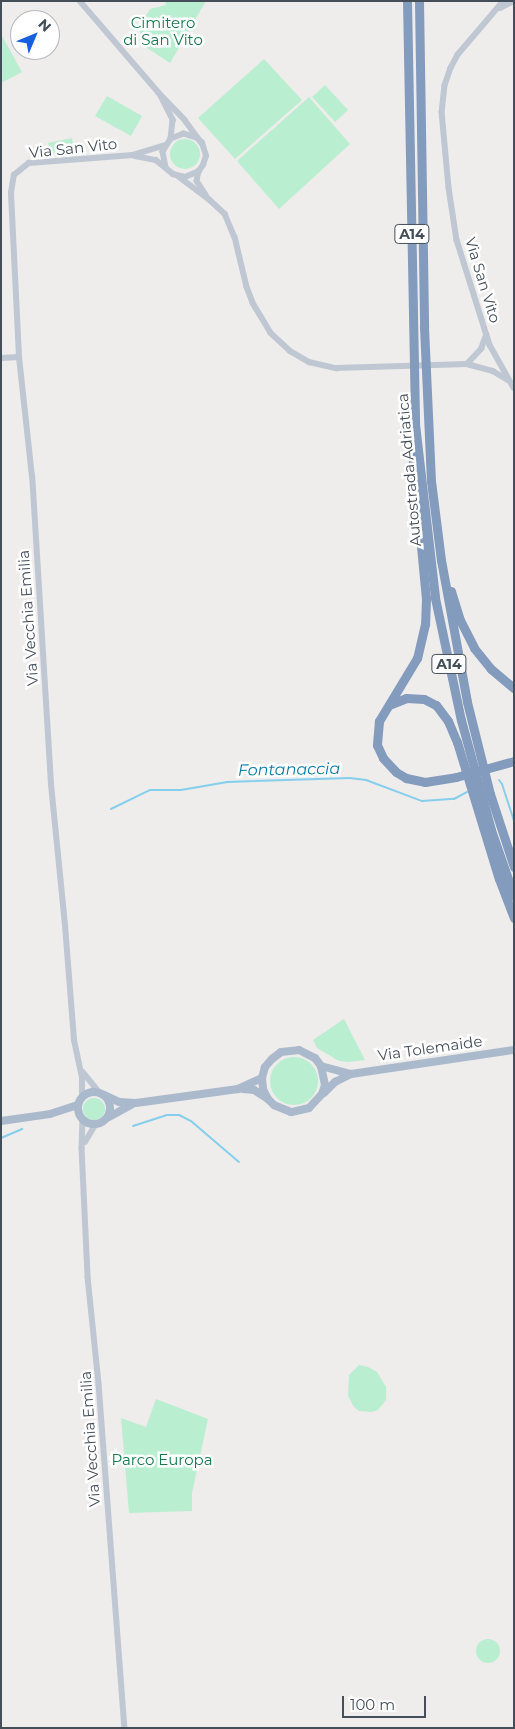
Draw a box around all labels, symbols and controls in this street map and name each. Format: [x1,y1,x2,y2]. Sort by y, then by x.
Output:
north arrow [10,10,60,60]
park label: Cimitero di San Vito [123,13,203,48]
text: N [35,15,55,35]
street label: Via San Vito [28,134,118,162]
road number: A14 [393,222,431,245]
street label: Via San Vito [461,235,505,325]
street label: Autostrada Adriatica [393,393,425,547]
street label: Via Vecchia Emilia [14,549,42,687]
road number: A14 [430,652,468,676]
water label: Fontanaccia [238,760,340,780]
street label: Via Tolemaide [377,1032,483,1064]
street label: Via Vecchia Emilia [76,1370,104,1508]
park label: Parco Europa [111,1451,213,1469]
scale bar [345,1686,429,1718]
text: 100 m [350,1695,395,1714]

